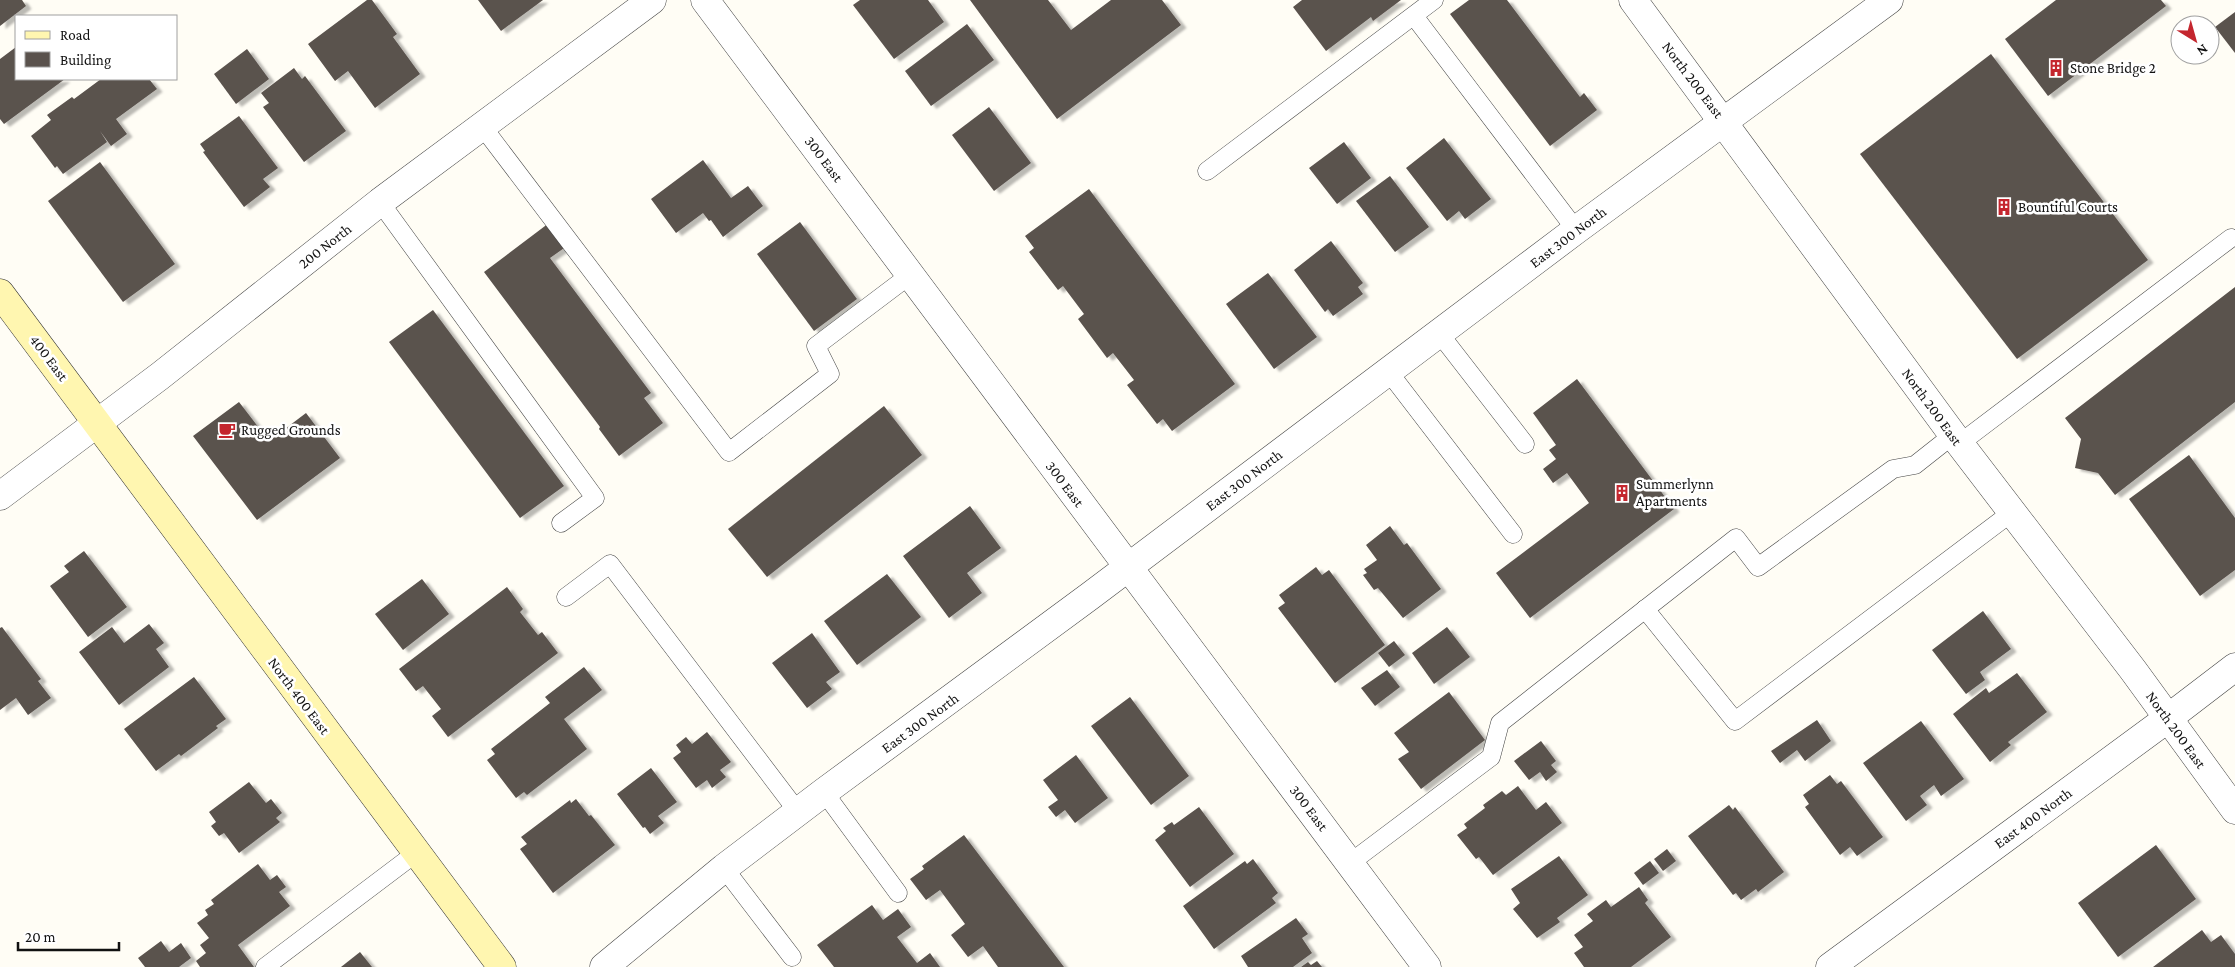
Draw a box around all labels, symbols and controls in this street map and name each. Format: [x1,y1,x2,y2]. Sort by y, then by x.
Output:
legend [15,15,178,80]
north arrow [2170,15,2220,65]
text: Road [60,27,91,43]
street label: North 200 East [1659,39,1727,122]
text: N [2194,41,2211,60]
text: Building [60,52,111,69]
building icon: Stone Bridge 2 [2046,58,2066,78]
place label: Stone Bridge 2 [2070,60,2156,77]
street label: 300 East [802,133,847,186]
building icon: Bountiful Courts [1994,197,2014,217]
place label: Bountiful Courts [2018,199,2118,215]
street label: East 300 North [1527,203,1609,271]
street label: 200 North [295,220,355,272]
street label: 400 East [27,332,72,385]
street label: North 200 East [1899,365,1966,449]
cafe icon: Rugged Grounds [217,420,237,440]
place label: Rugged Grounds [241,422,341,439]
street label: East 300 North [1203,446,1285,514]
street label: 300 East [1043,458,1088,511]
place label: Summerlynn Apartments [1636,476,1714,510]
building icon: Summerlynn Apartments [1612,483,1632,503]
street label: North 400 East [265,655,334,738]
street label: North 200 East [2143,688,2210,772]
street label: East 300 North [878,690,962,756]
street label: 300 East [1287,782,1332,835]
street label: East 400 North [1991,785,2075,851]
scale bar [18,920,119,952]
text: 20 m [25,929,56,945]

